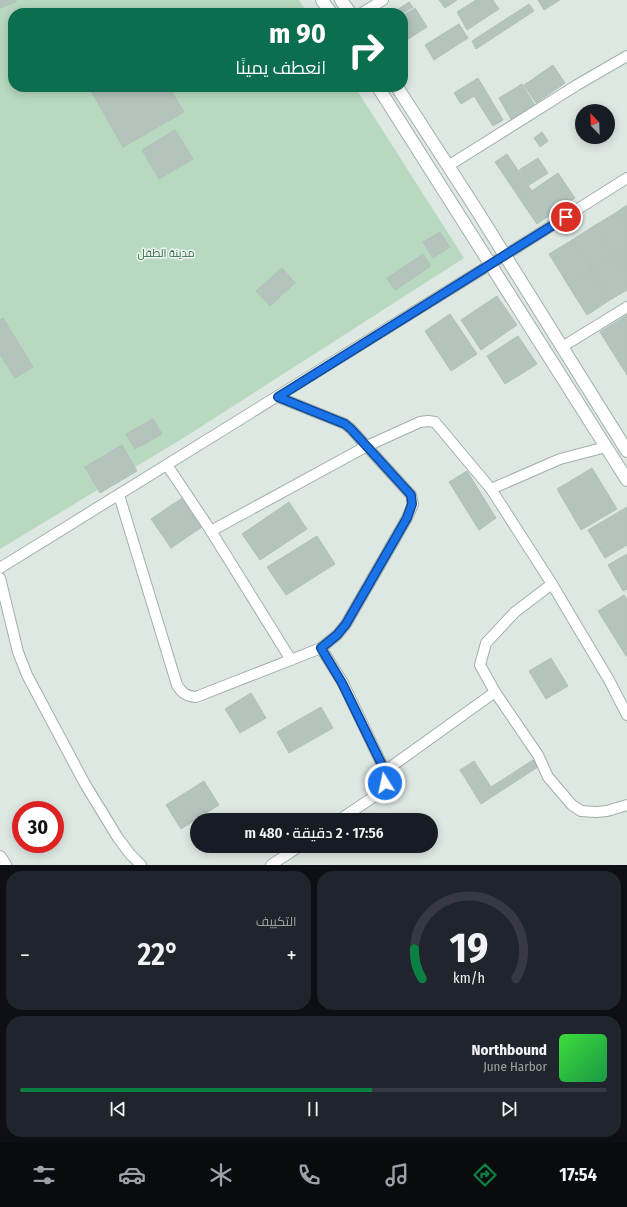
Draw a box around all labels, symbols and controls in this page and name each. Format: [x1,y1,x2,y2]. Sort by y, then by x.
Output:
text: 90 m [269,17,326,50]
icon: right [340,24,392,76]
text: انعطف يمينًا [235,57,326,79]
north arrow [575,104,615,144]
map controls [575,104,615,144]
pin [549,200,583,234]
icon: arrive [555,206,577,228]
park label: مدينة الطفل [137,247,195,260]
position arrow [364,762,406,804]
speed limit sign: 30 [12,801,64,853]
text: 17:56 · 2 دقيقة · 480 m [244,824,384,842]
text: التكييف [256,914,297,929]
text: 19 [449,922,488,972]
text: 22° [137,937,179,973]
text: − [20,942,30,969]
text: + [286,942,297,969]
text: km/h [453,969,485,986]
text: Northbound [471,1041,547,1059]
text: June Harbor [483,1059,547,1074]
icon: previous [107,1098,129,1120]
icon: pause [302,1098,324,1120]
icon: next [498,1098,520,1120]
icon: filters [30,1161,58,1189]
icon: car [118,1161,146,1189]
icon: climate [207,1161,235,1189]
icon: phone [295,1161,323,1189]
icon: music [383,1161,411,1189]
icon: directions [471,1161,499,1189]
text: 17:54 [559,1164,597,1186]

